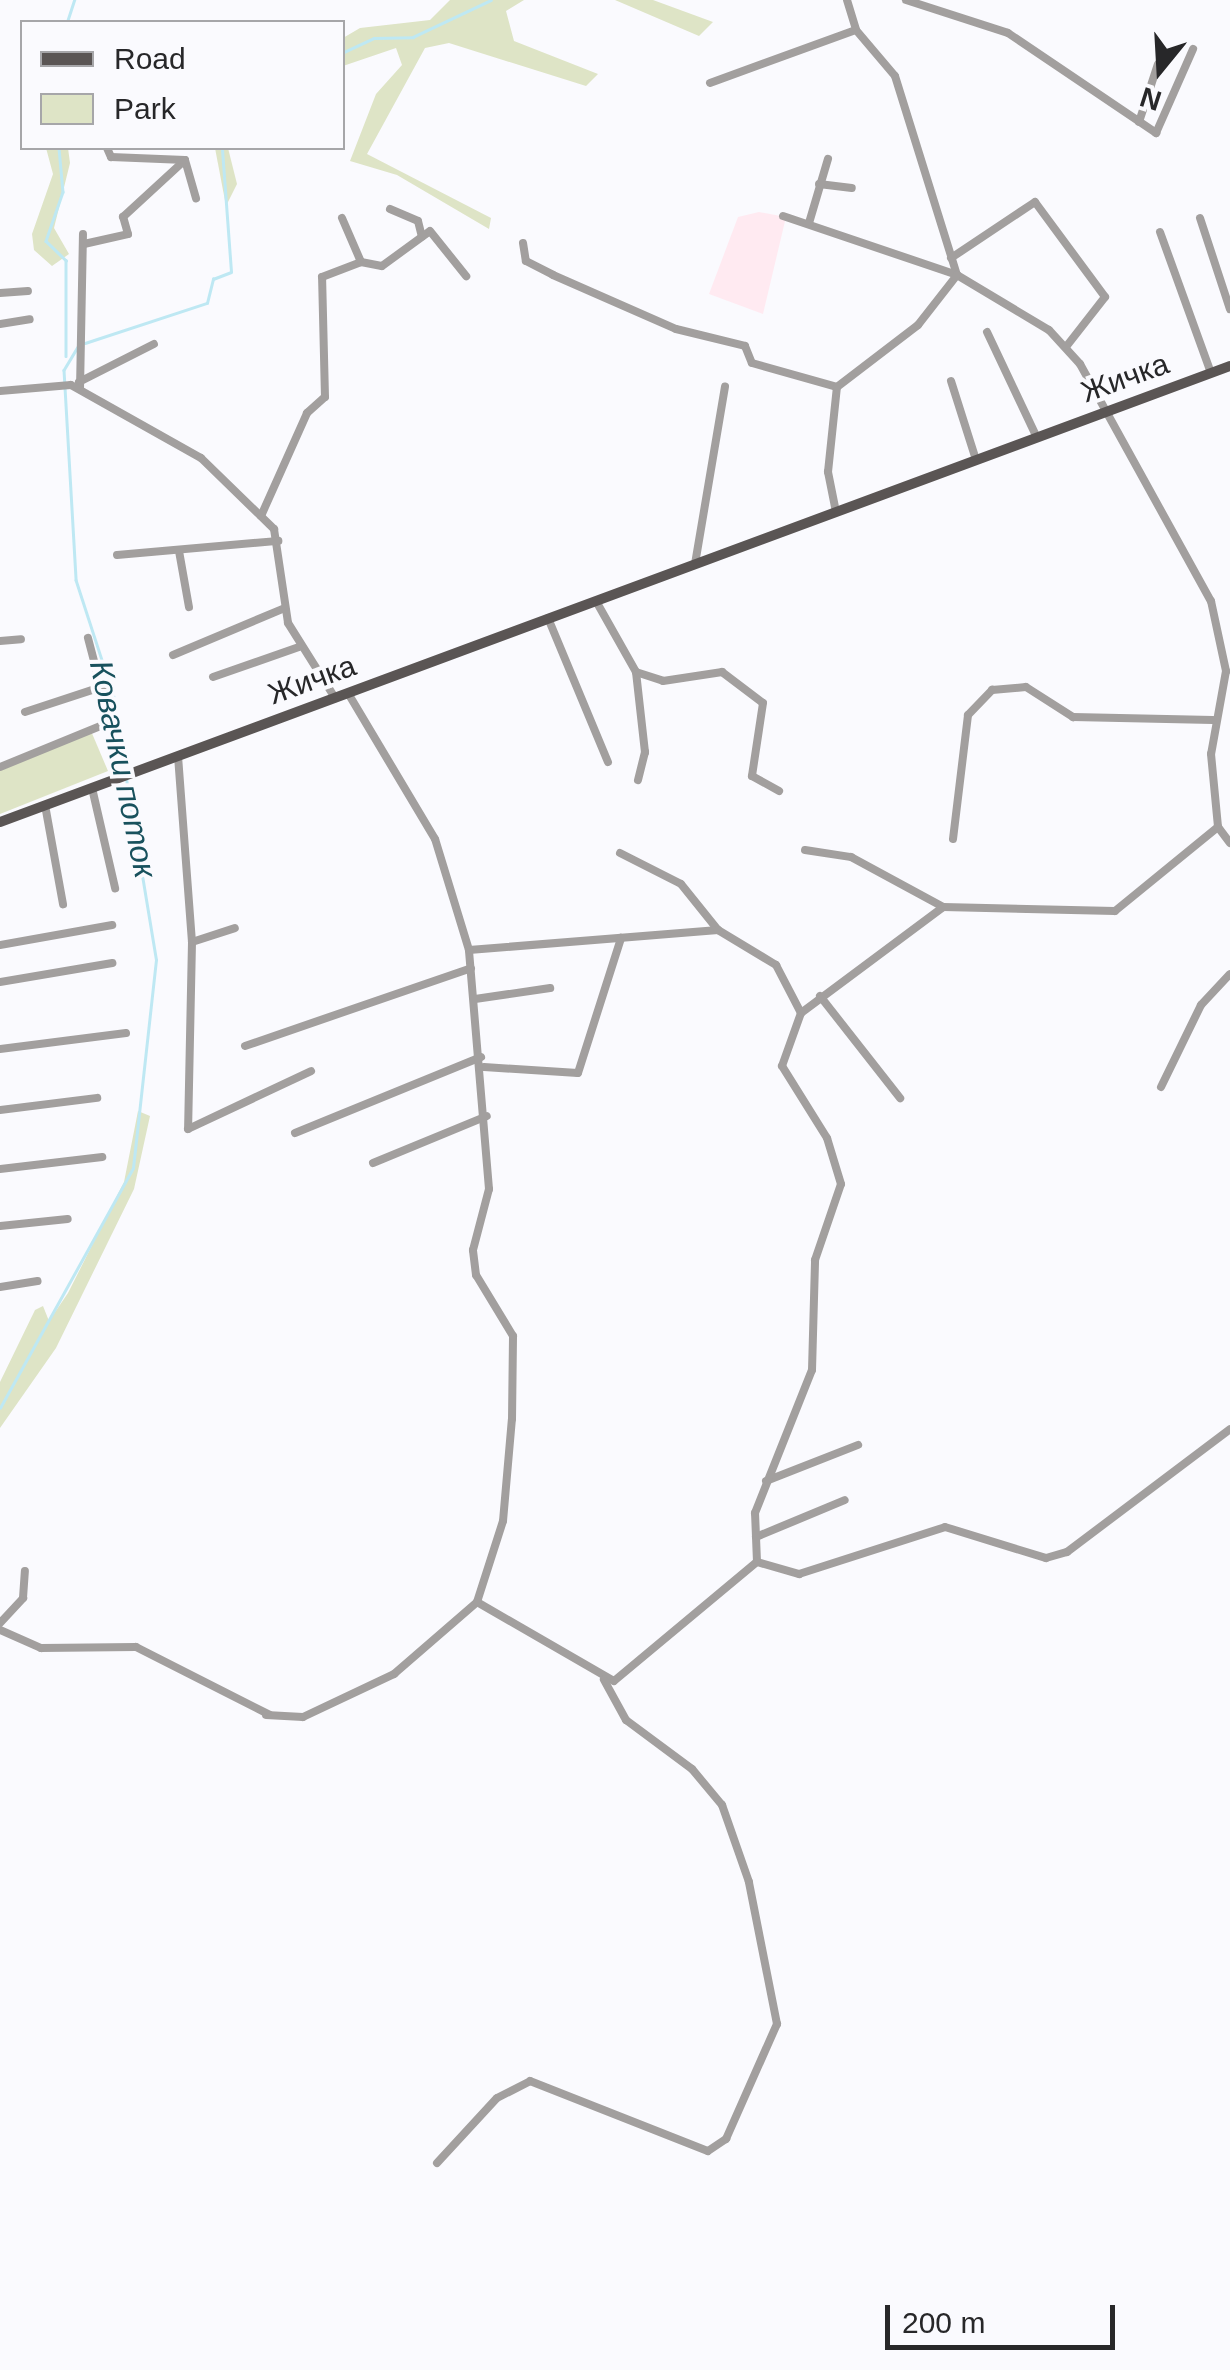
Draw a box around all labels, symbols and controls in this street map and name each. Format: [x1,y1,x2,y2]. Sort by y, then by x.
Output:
legend [20,20,345,150]
north arrow [1110,20,1210,120]
text: Road [114,42,186,75]
text: N [1136,81,1165,117]
text: Park [114,92,176,125]
street label: Жичка [1076,346,1174,410]
street label: Жичка [263,648,361,712]
water label: Ковачки поток [81,657,165,881]
scale bar [890,2285,1120,2347]
text: 200 m [902,2306,985,2339]

